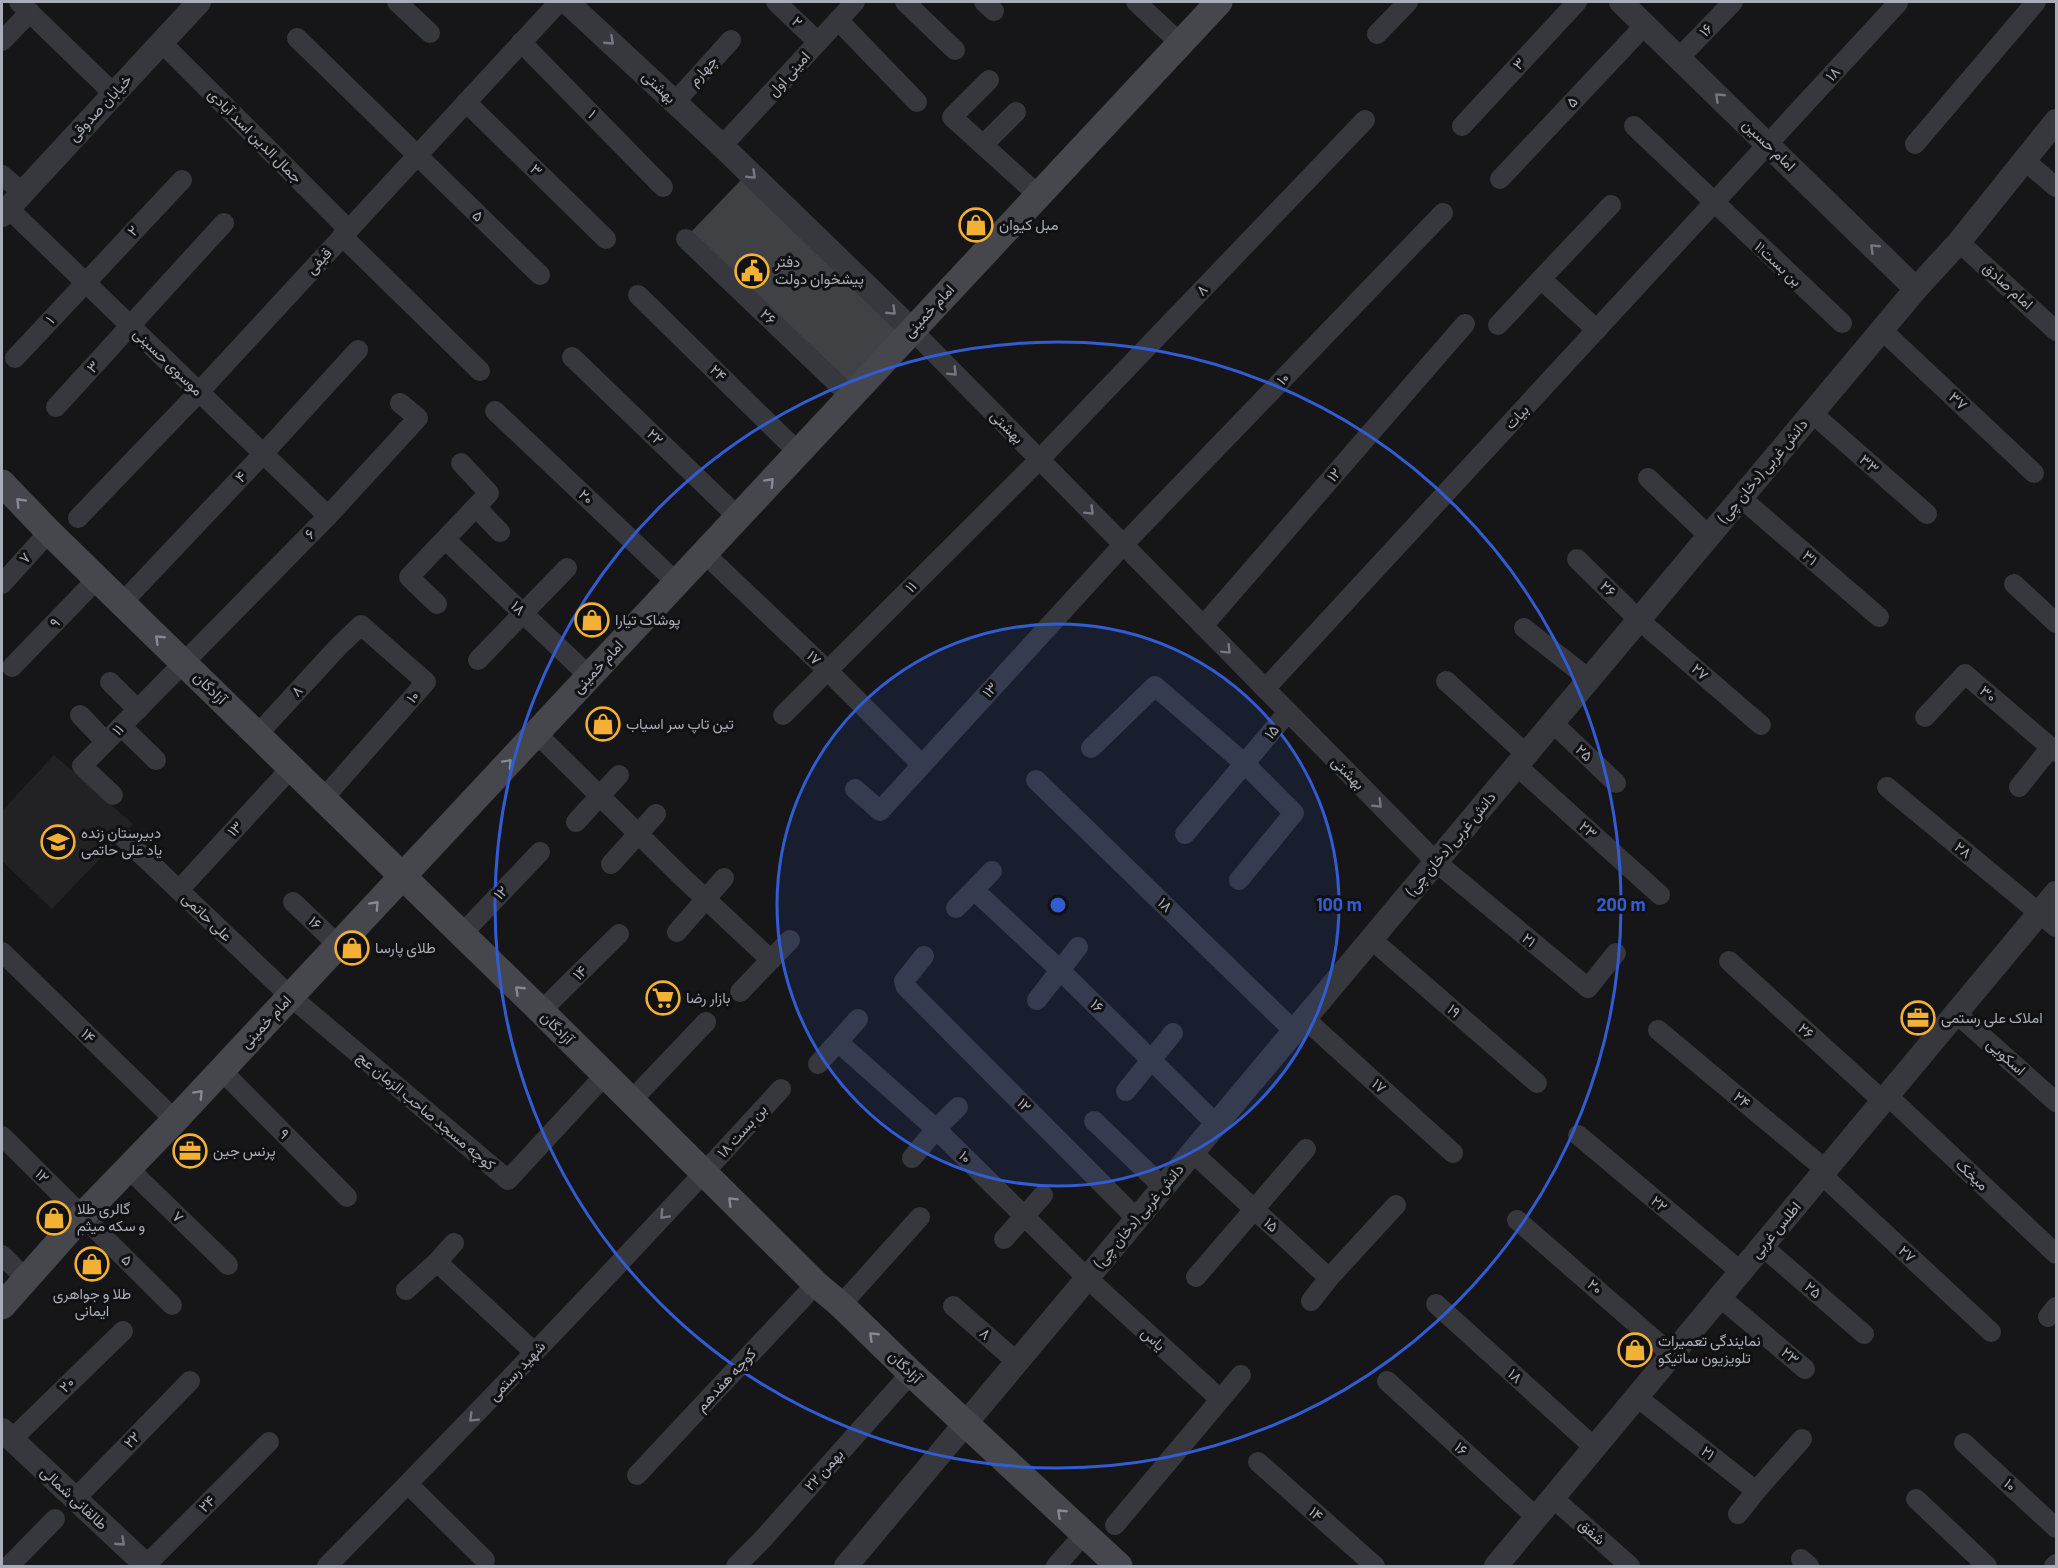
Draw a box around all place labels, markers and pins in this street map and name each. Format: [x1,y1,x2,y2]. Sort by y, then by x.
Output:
shop icon: مبل کیوان [958,207,994,243]
place label: مبل کیوان [999,215,1058,234]
place label: دفتر پیشخوان دولت [774,252,864,289]
public building icon: دفتر پیشخوان دولت [734,253,770,289]
shop icon: پوشاک تیارا [574,602,610,638]
place label: پوشاک تیارا [615,610,681,630]
shop icon: تین تاپ سر اسیاب [585,706,621,742]
place label: تین تاپ سر اسیاب [626,714,734,734]
place label: دبیرستان زنده یاد علی حاتمی [81,823,162,860]
school or university icon: دبیرستان زنده یاد علی حاتمی [40,824,76,860]
centre of rings [1048,895,1068,915]
shop icon: طلای پارسا [334,930,370,966]
place label: طلای پارسا [375,938,436,958]
supermarket icon: بازار رضا [645,980,681,1016]
place label: بازار رضا [686,988,731,1007]
office icon: املاک علی رستمی [1900,1000,1936,1036]
place label: املاک علی رستمی [1941,1008,2043,1028]
office icon: پرنس جین [172,1133,208,1169]
place label: پرنس جین [213,1141,276,1161]
place label: گالری طلا و سکه میثم [77,1199,145,1236]
shop icon: گالری طلا و سکه میثم [36,1200,72,1236]
shop icon: طلا و جواهری ایمانی [74,1246,110,1282]
place label: طلا و جواهری ایمانی [53,1284,131,1321]
place label: نمایندگی تعمیرات تلویزیون ساتیکو [1658,1331,1761,1367]
shop icon: نمایندگی تعمیرات تلویزیون ساتیکو [1617,1332,1653,1368]

